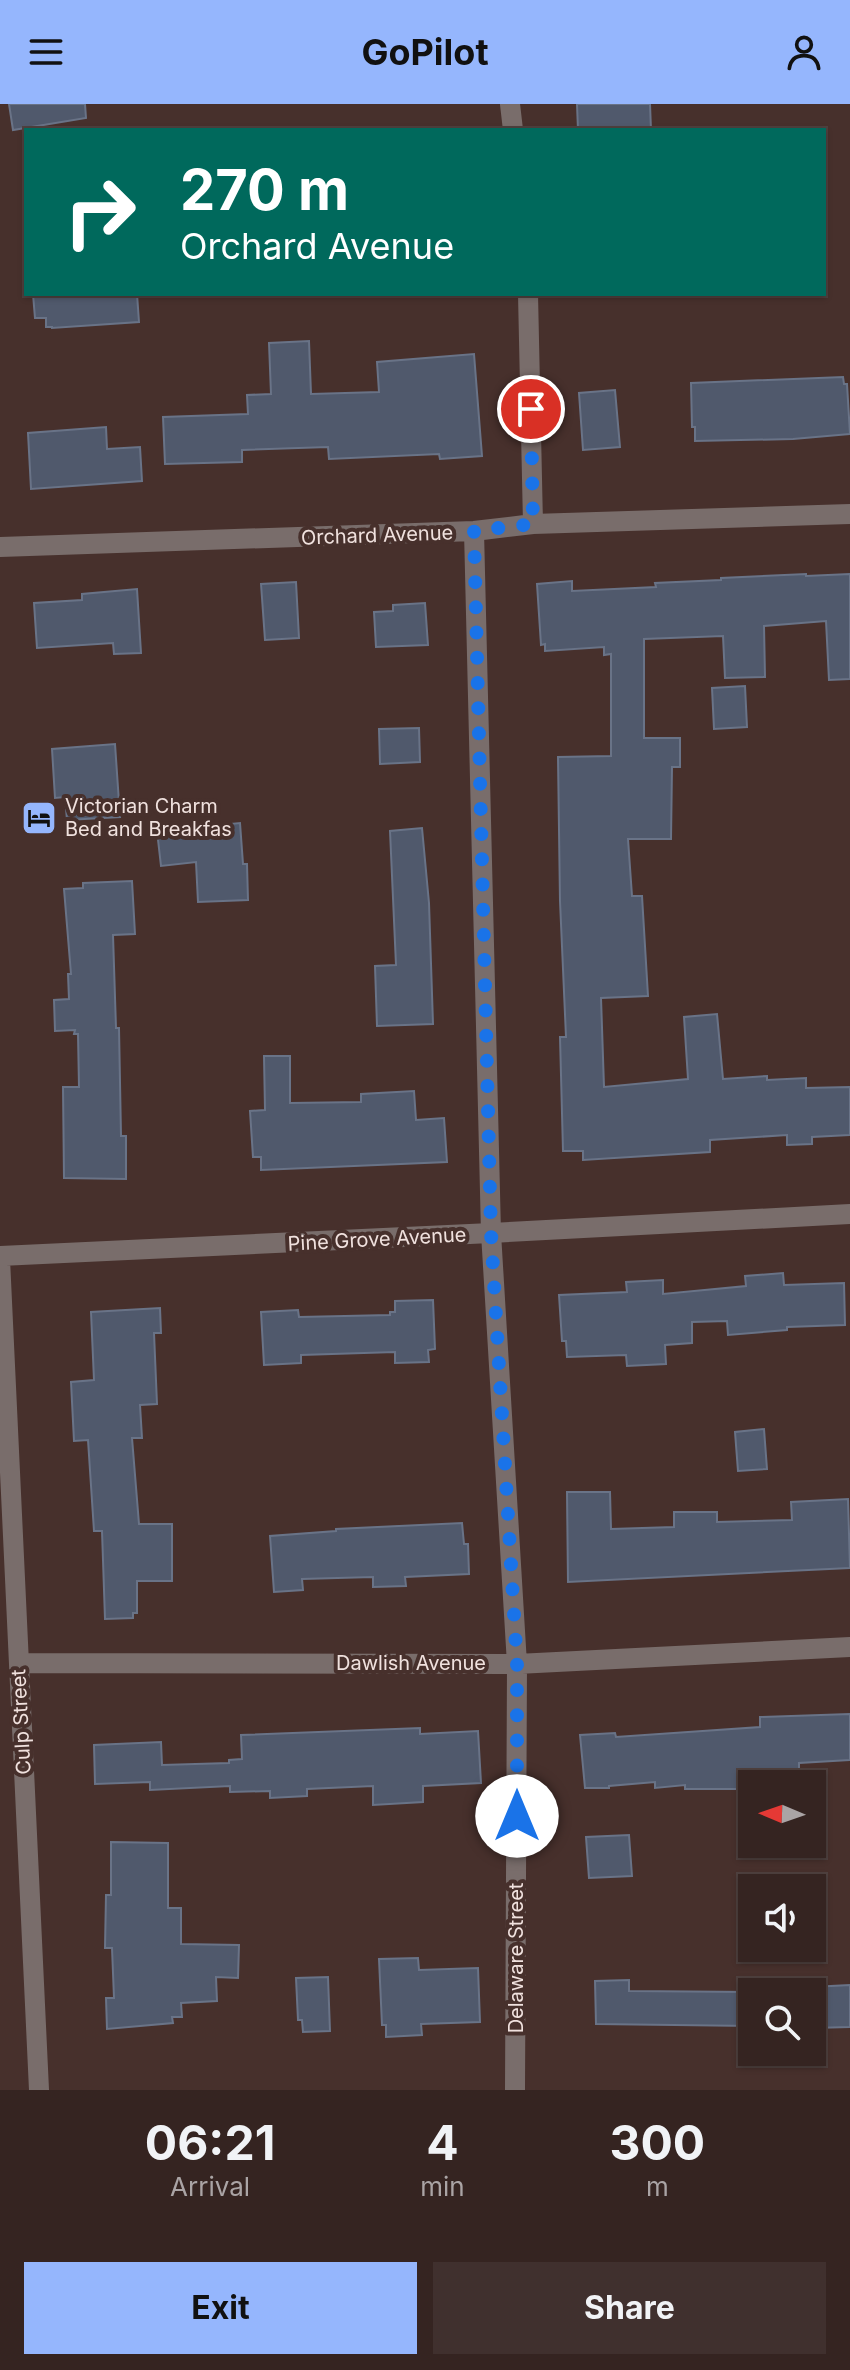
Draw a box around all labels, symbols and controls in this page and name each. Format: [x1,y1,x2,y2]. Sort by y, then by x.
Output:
icon: menu [24,30,68,74]
text: GoPilot [361,30,489,74]
icon: person [782,30,826,74]
text: 270 m [180,156,349,224]
icon: right [48,160,152,264]
text: Orchard Avenue [180,224,454,268]
pin [497,375,565,443]
icon: arrive [509,387,553,431]
street label: Orchard Avenue [300,520,454,550]
place label: Victorian Charm Bed and Breakfas [65,794,232,841]
hotel icon: Victorian Charm Bed and Breakfas [20,799,58,837]
street label: Pine Grove Avenue [287,1222,467,1256]
street label: Dawlish Avenue [336,1651,486,1675]
street label: Culp Street [6,1668,36,1775]
north arrow [738,1770,826,1858]
map controls [738,1770,826,2066]
position arrow [475,1774,559,1858]
button: sound [738,1874,826,1962]
street label: Delaware Street [504,1882,528,2033]
button: search [738,1978,826,2066]
text: 06:21 [145,2113,275,2172]
text: 4 [426,2113,459,2172]
text: 300 [609,2113,705,2172]
text: Arrival [170,2171,250,2202]
text: min [420,2171,465,2202]
text: m [646,2171,669,2202]
button: Exit [24,2262,417,2354]
button: Share [433,2262,826,2354]

